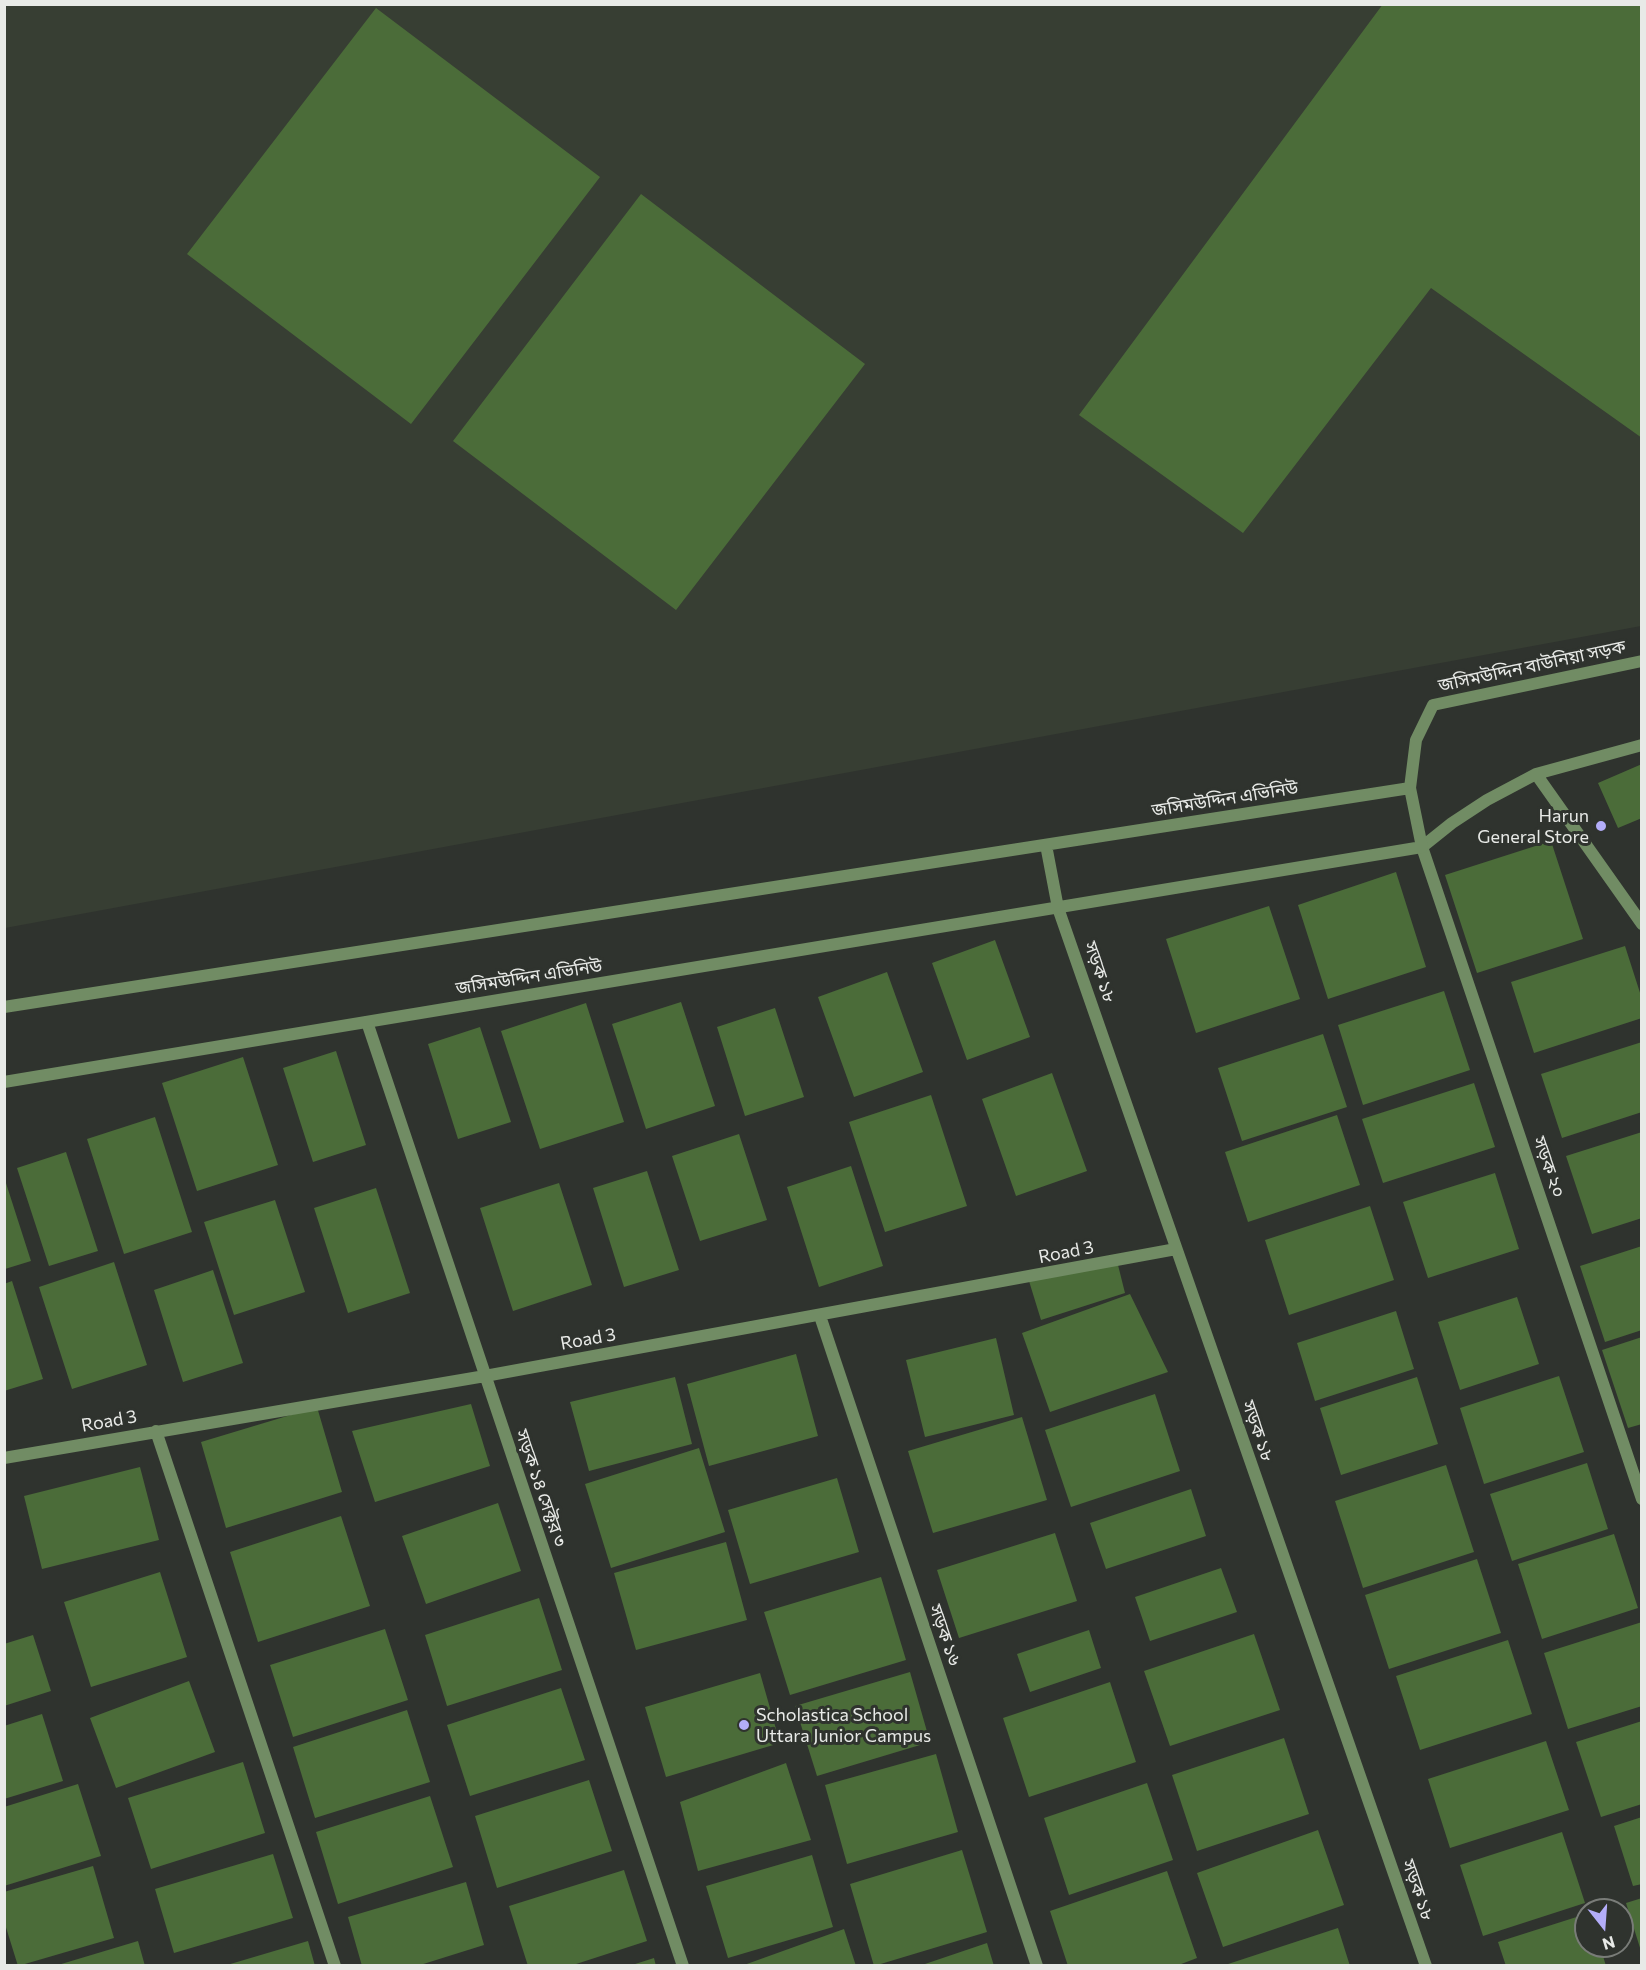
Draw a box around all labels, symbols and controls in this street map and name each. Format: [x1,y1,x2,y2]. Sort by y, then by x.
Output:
street label: জসিমউদ্দিন বাউনিয়া সড়ক [1436,636,1628,696]
street label: জসিমউদ্দিন এভিনিউ [1150,777,1300,821]
place label: Harun General Store [1477,805,1589,848]
marker: Harun General Store [1594,819,1608,833]
street label: সড়ক ১৮ [1079,939,1121,1005]
street label: জসিমউদ্দিন এভিনিউ [454,955,604,999]
street label: সড়ক ২০ [1528,1134,1570,1200]
street label: Road 3 [1037,1236,1095,1268]
street label: Road 3 [559,1324,617,1354]
street label: সড়ক ১৮ [1237,1398,1279,1464]
street label: Road 3 [80,1406,138,1436]
street label: সড়ক ১৪ সেক্টর ৩ [511,1427,571,1549]
street label: সড়ক ১৬ [924,1602,966,1668]
place label: Scholastica School Uttara Junior Campus [756,1704,931,1746]
marker: Scholastica School Uttara Junior Campus [737,1718,751,1732]
street label: সড়ক ১৮ [1397,1857,1439,1923]
north arrow [1574,1898,1634,1958]
text: N [1600,1933,1617,1955]

